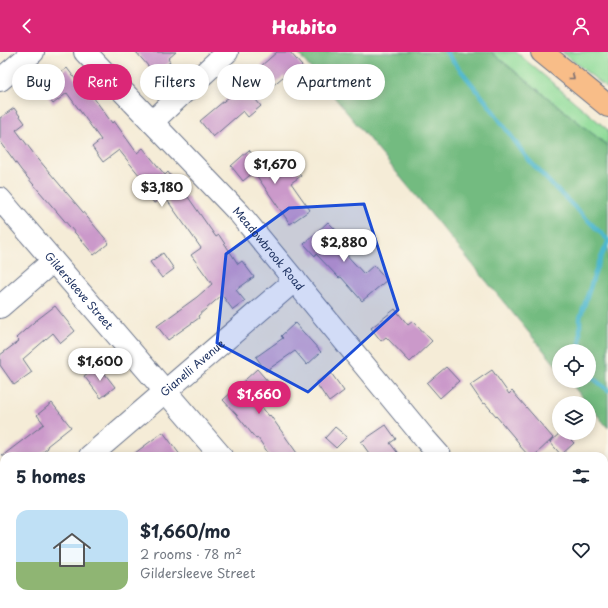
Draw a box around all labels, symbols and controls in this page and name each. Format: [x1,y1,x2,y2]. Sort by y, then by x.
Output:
text: Habito [272,13,336,40]
icon: back [16,15,38,37]
icon: person [570,15,592,37]
chip: Buy [12,64,65,100]
chip: Rent [73,64,132,100]
chip: Filters [140,64,209,100]
chip: New [217,64,275,100]
chip: Apartment [283,64,385,100]
one-way arrow [568,72,575,79]
pin: $1,670 [242,151,308,185]
text: $1,670 [253,154,297,173]
pin: $3,180 [129,174,195,208]
text: $3,180 [141,177,183,196]
street label: Meadowbrook Road [229,202,309,294]
pin: $2,880 [311,229,377,263]
text: $2,880 [321,232,367,251]
street label: Gildersleeve Street [41,248,118,333]
street label: Gianelli Avenue [156,335,228,400]
map controls [552,344,596,440]
button: locate [552,344,596,388]
pin: $1,600 [67,348,133,382]
text: $1,600 [77,351,123,370]
pin: $1,660 [226,381,292,415]
text: $1,660 [237,384,281,403]
button: layers [552,396,596,440]
text: 5 homes [16,463,86,489]
icon: filters [570,465,592,487]
text: $1,660/mo [140,518,230,544]
icon: home [48,526,96,574]
icon: heart [570,539,592,561]
text: 2 rooms · 78 m² [140,544,242,563]
text: Gildersleeve Street [140,563,255,582]

